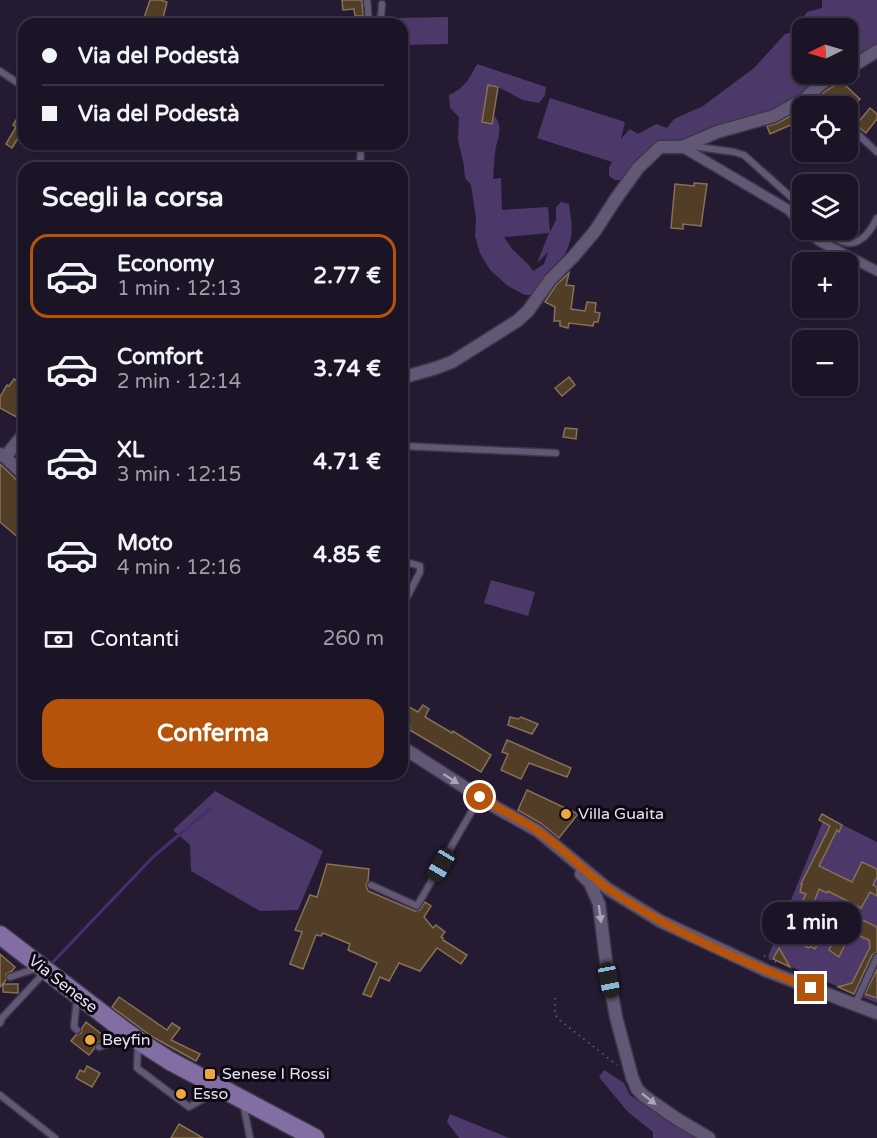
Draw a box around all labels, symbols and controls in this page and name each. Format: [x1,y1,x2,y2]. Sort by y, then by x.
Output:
north arrow [792,18,858,84]
map controls [792,18,858,396]
text: Via del Podestà [78,43,240,69]
button: locate [792,96,858,162]
text: Via del Podestà [78,101,240,127]
button: layers [792,174,858,240]
text: Scegli la corsa [42,181,224,214]
icon: car [45,249,99,303]
text: Economy [117,251,214,277]
button: + [792,252,858,318]
text: 2.77 € [313,263,381,289]
text: 1 min · 12:13 [117,277,241,301]
button: − [792,330,858,396]
icon: car [45,342,99,396]
text: Comfort [117,344,203,370]
text: 3.74 € [313,356,381,382]
text: 2 min · 12:14 [117,370,241,394]
icon: car [45,435,99,489]
text: XL [117,437,144,463]
text: 4.71 € [313,449,381,475]
text: 3 min · 12:15 [117,463,241,487]
icon: car [45,528,99,582]
text: Moto [117,530,173,556]
text: 4.85 € [313,542,381,568]
text: 4 min · 12:16 [117,556,241,580]
icon: cash [42,623,75,656]
text: Contanti [90,626,179,652]
text: 260 m [323,627,384,651]
button: Conferma [42,699,384,768]
one-way arrow [443,773,459,784]
route start [466,783,493,810]
place label: Villa Guaita [578,804,664,824]
marker: Villa Guaita [559,807,573,821]
car [424,845,458,885]
callout: 1 min [762,901,860,943]
one-way arrow [596,904,605,923]
text: 1 min [785,911,838,935]
street label: Via Senese [24,951,102,1017]
car [597,961,621,999]
route end [797,974,824,1001]
place label: Beyfin [102,1030,151,1050]
marker: Beyfin [83,1033,97,1047]
place label: Senese I Rossi [222,1064,330,1084]
marker: Senese I Rossi [203,1067,217,1081]
place label: Esso [193,1084,228,1104]
marker: Esso [174,1087,188,1101]
one-way arrow [641,1092,656,1104]

